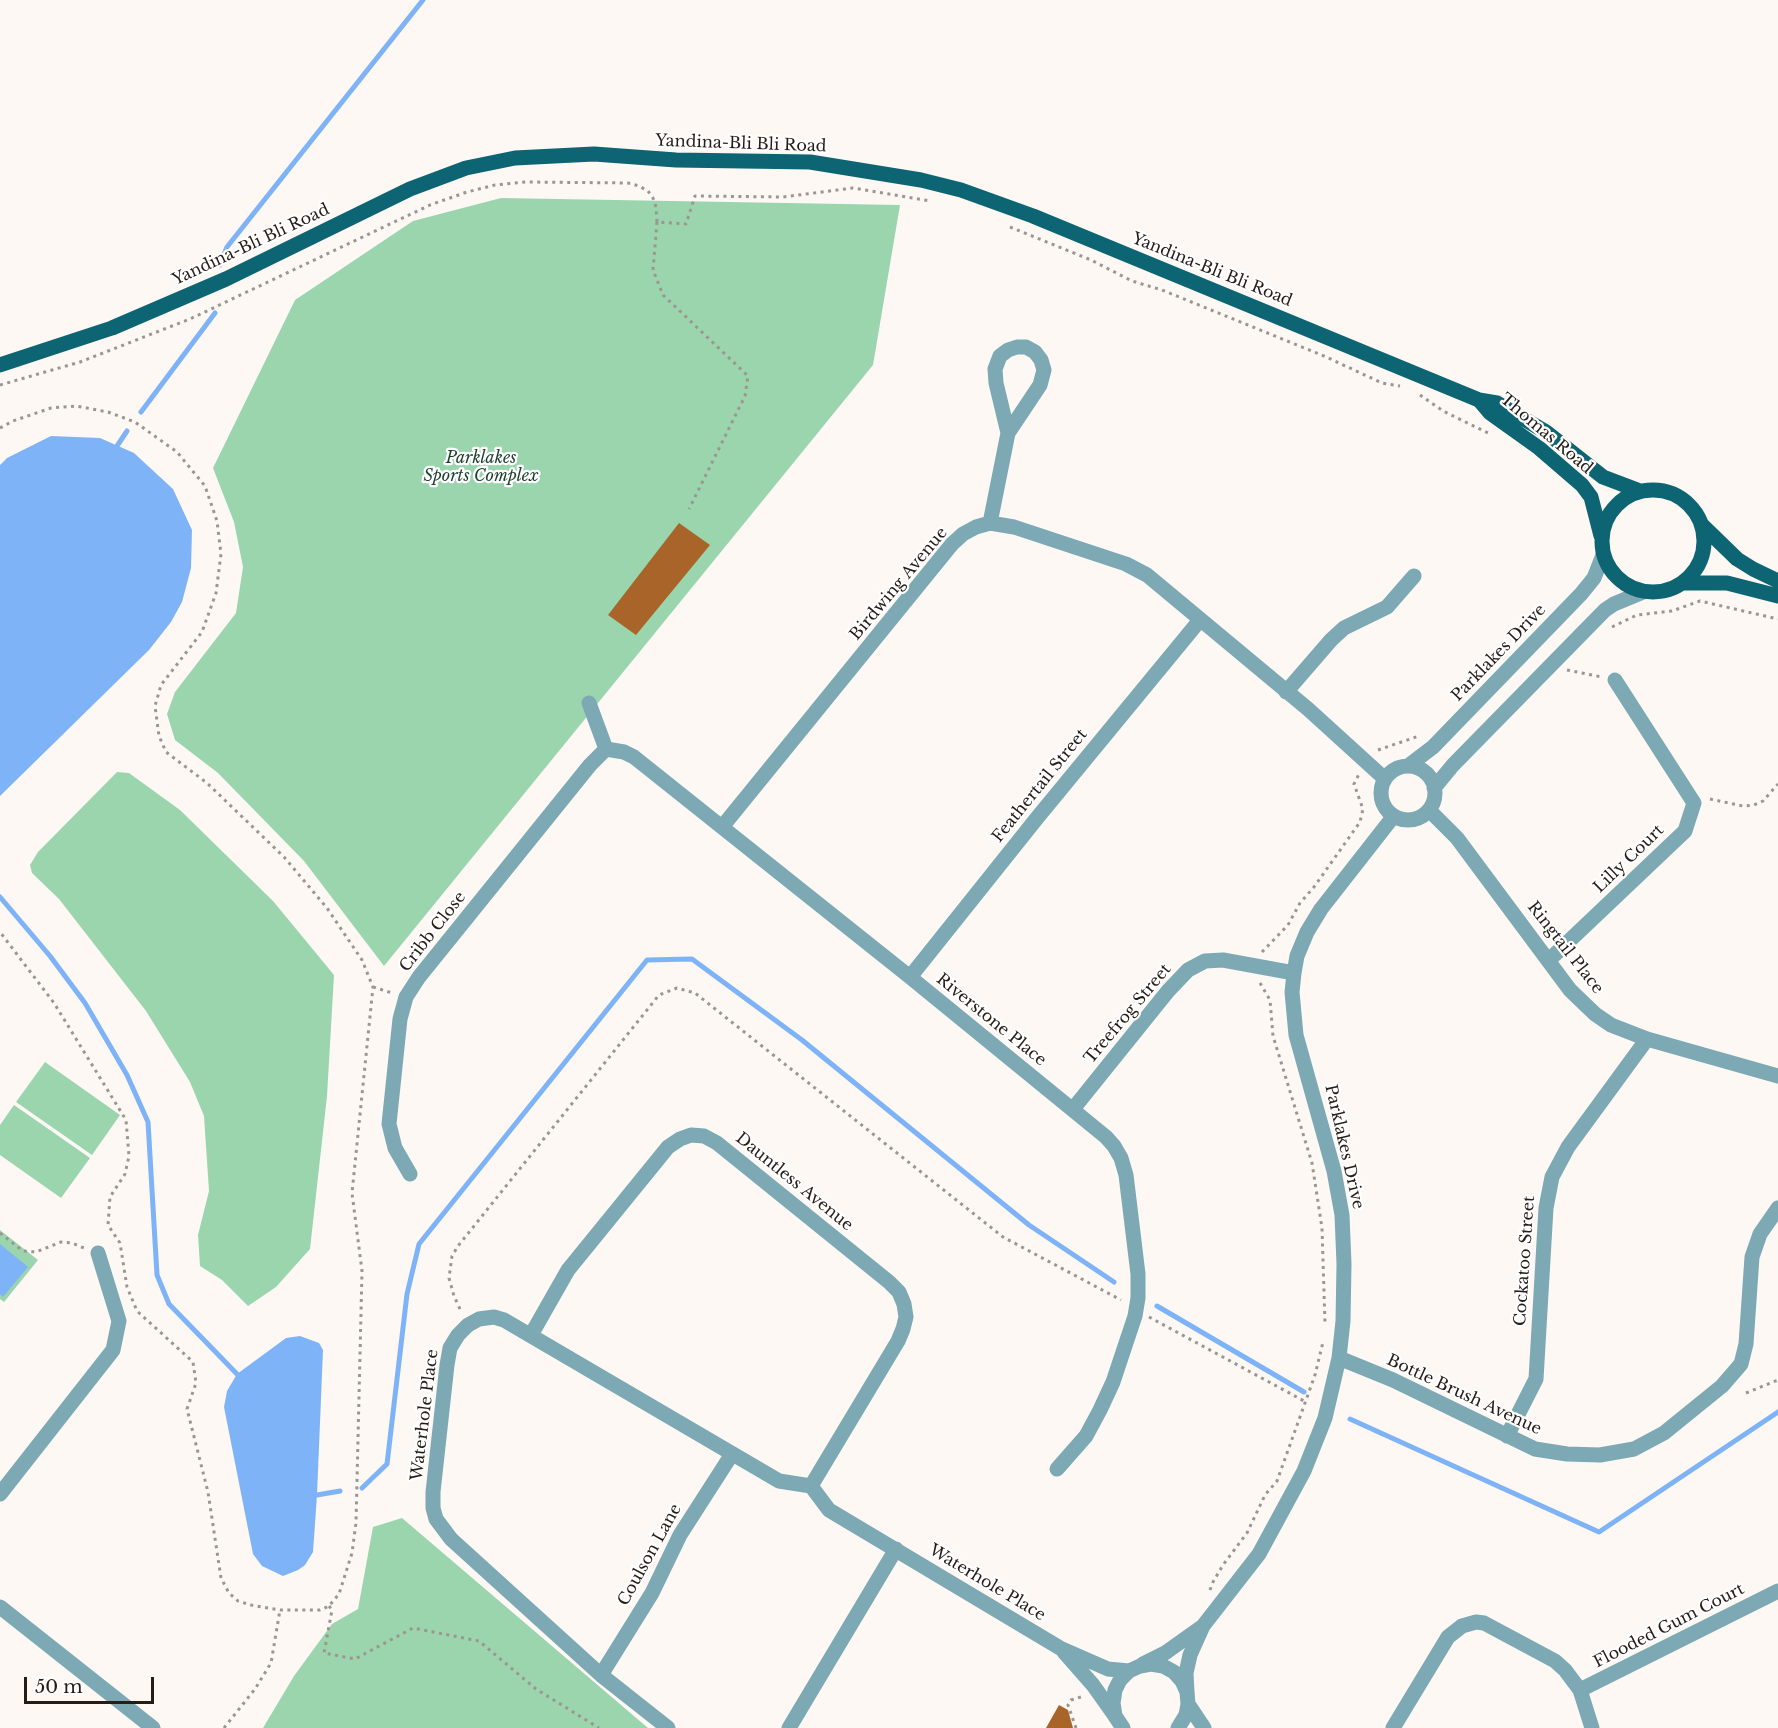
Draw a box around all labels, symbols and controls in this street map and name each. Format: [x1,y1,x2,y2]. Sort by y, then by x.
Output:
street label: Yandina-Bli Bli Road [655,131,827,157]
street label: Yandina-Bli Bli Road [169,200,333,290]
street label: Yandina-Bli Bli Road [1129,229,1295,311]
street label: Thomas Road [1496,390,1596,478]
park label: Parklakes Sports Complex [424,448,538,486]
street label: Birdwing Avenue [846,524,952,644]
street label: Parklakes Drive [1448,601,1550,705]
street label: Feathertail Street [988,725,1092,847]
street label: Lilly Court [1590,821,1668,897]
street label: Cribb Close [396,888,470,976]
street label: Ringtail Place [1523,898,1607,998]
street label: Treefrog Street [1081,960,1175,1068]
street label: Riverstone Place [932,970,1050,1070]
street label: Parklakes Drive [1320,1083,1368,1211]
street label: Dauntless Avenue [732,1129,856,1235]
street label: Cockatoo Street [1511,1195,1539,1327]
street label: Waterhole Place [407,1348,443,1482]
street label: Bottle Brush Avenue [1384,1351,1544,1439]
street label: Coulson Lane [614,1501,686,1609]
street label: Waterhole Place [925,1541,1049,1625]
street label: Flooded Gum Court [1591,1580,1747,1672]
scale bar [27,1665,158,1703]
text: 50 m [35,1676,83,1698]

